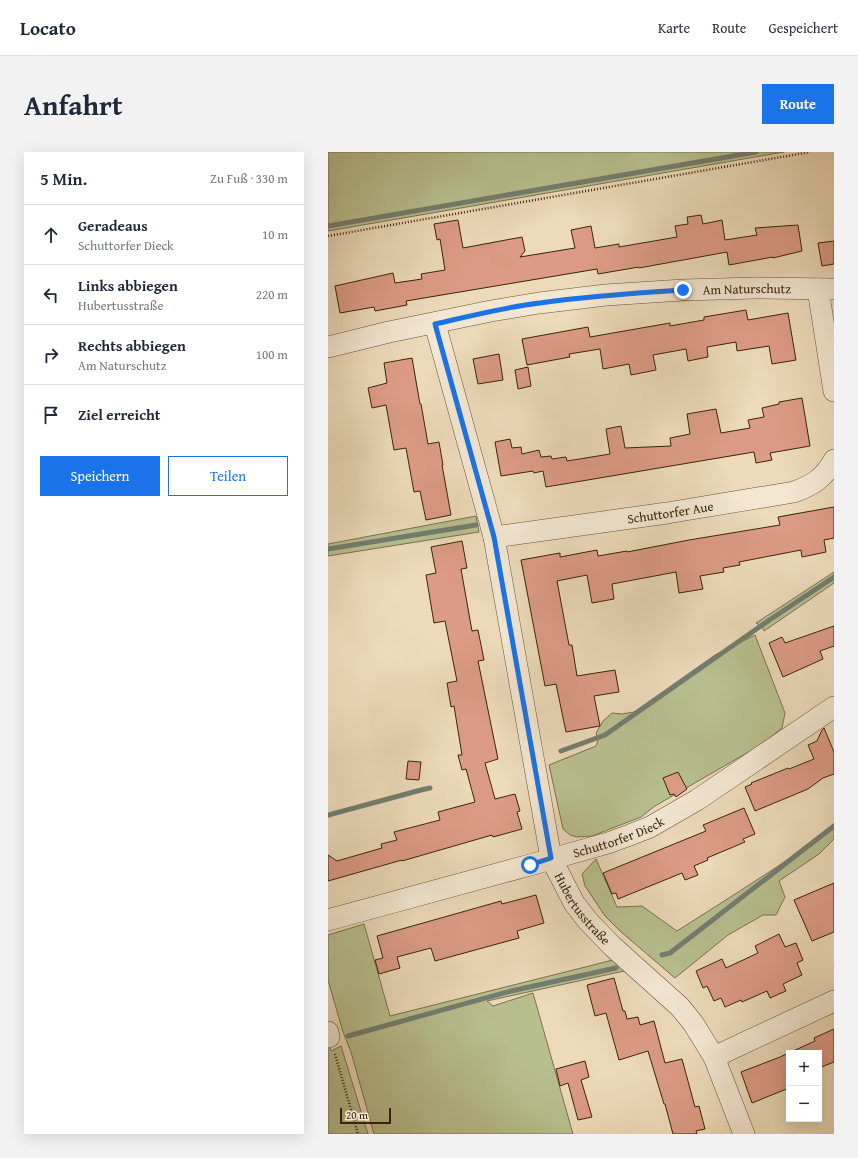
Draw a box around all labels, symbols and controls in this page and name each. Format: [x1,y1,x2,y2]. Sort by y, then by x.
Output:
text: Locato [20,14,76,42]
text: Karte [658,18,690,38]
text: Route [712,18,746,38]
text: Gespeichert [768,18,838,38]
text: Anfahrt [24,84,123,125]
button: Route [762,84,834,124]
text: 5 Min. [40,166,87,191]
text: Zu Fuß · 330 m [210,169,288,188]
text: Geradeaus [78,215,148,236]
icon: ahead [40,224,62,246]
text: 10 m [262,225,288,244]
text: Schuttorfer Dieck [78,236,174,255]
text: Links abbiegen [78,275,178,296]
street label: Am Naturschutz [702,278,791,299]
route end [674,281,692,299]
icon: left [40,284,62,306]
text: 220 m [256,285,288,304]
text: Hubertusstraße [78,296,163,315]
text: Rechts abbiegen [78,335,186,356]
icon: right [40,344,62,366]
text: 100 m [256,345,288,364]
text: Am Naturschutz [78,356,166,375]
icon: arrive [40,404,62,426]
text: Ziel erreicht [78,404,160,425]
button: Speichern [40,456,160,496]
button: Teilen [168,456,288,496]
street label: Schuttorfer Aue [626,496,715,528]
street label: Schuttorfer Dieck [570,811,668,862]
route start [521,856,539,874]
street label: Hubertusstraße [550,869,615,949]
map controls [786,1050,822,1122]
button: + [786,1050,822,1086]
button: − [786,1086,822,1122]
scale bar [340,1106,391,1125]
text: 20 m [346,1107,368,1123]

